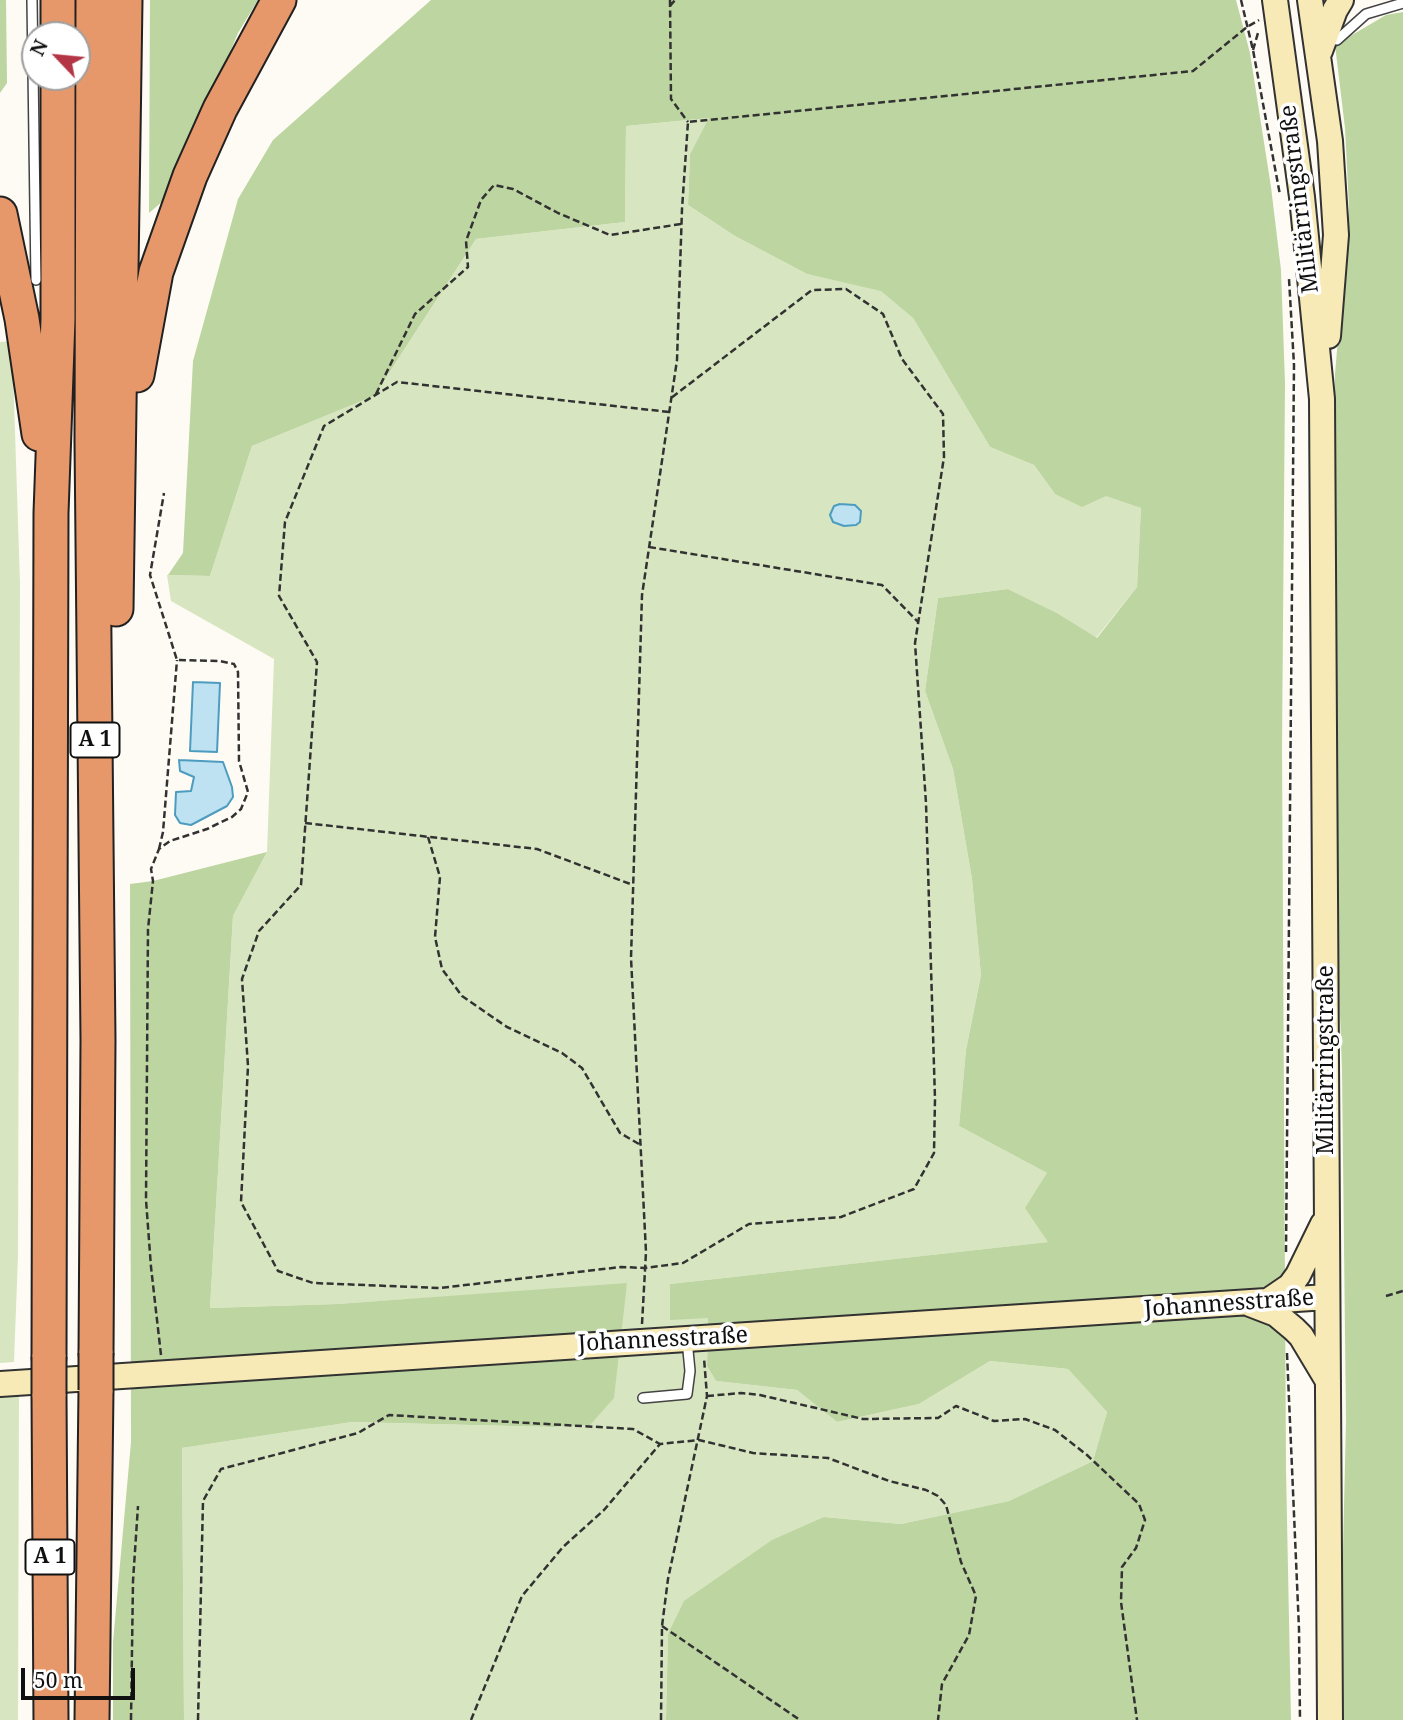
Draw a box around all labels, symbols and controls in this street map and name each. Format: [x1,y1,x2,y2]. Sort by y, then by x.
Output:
north arrow [21,21,91,91]
text: N [24,35,54,60]
street label: Militärringstraße [1275,103,1325,295]
road number: A 1 [70,722,119,758]
street label: Militärringstraße [1312,965,1340,1155]
street label: Johannesstraße [1143,1284,1315,1324]
street label: Johannesstraße [577,1322,749,1358]
road number: A 1 [26,1540,74,1574]
scale bar [24,1654,138,1698]
text: 50 m [34,1666,83,1694]

